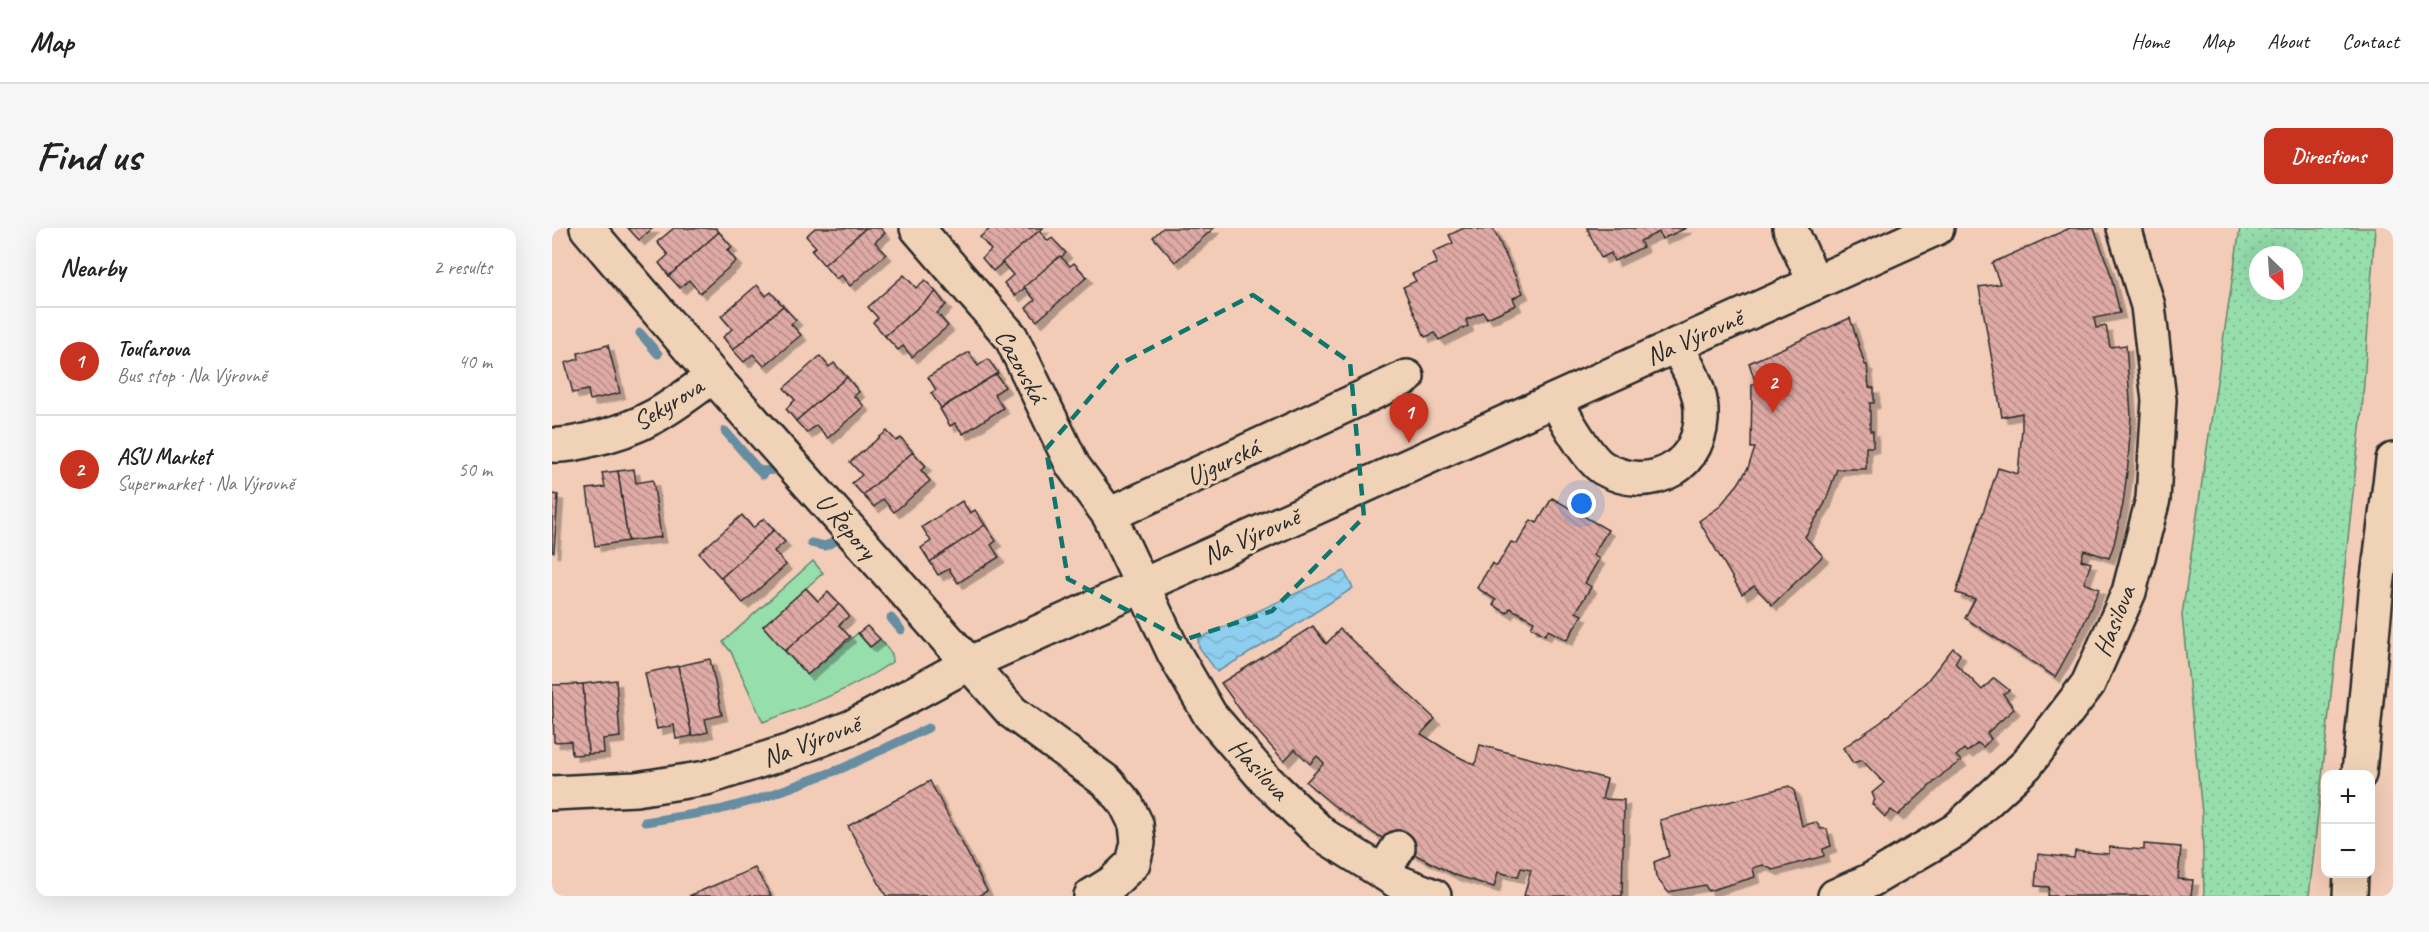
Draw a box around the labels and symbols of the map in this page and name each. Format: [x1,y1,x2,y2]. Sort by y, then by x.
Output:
north arrow [2249,246,2303,300]
street label: Na Výrovně [1641,300,1751,373]
street label: Cazovská [987,323,1056,411]
pin: 2 [1754,364,1792,413]
street label: Sekyrova [627,368,711,438]
pin: 1 [1390,394,1428,443]
street label: Ujgurská [1181,430,1267,493]
street label: U Řepory [808,486,885,568]
your location [1567,489,1596,518]
street label: Na Výrovně [1198,499,1308,572]
street label: Hasilova [2085,579,2144,661]
street label: Na Výrovně [757,706,868,775]
street label: Hasilova [1222,731,1297,808]

